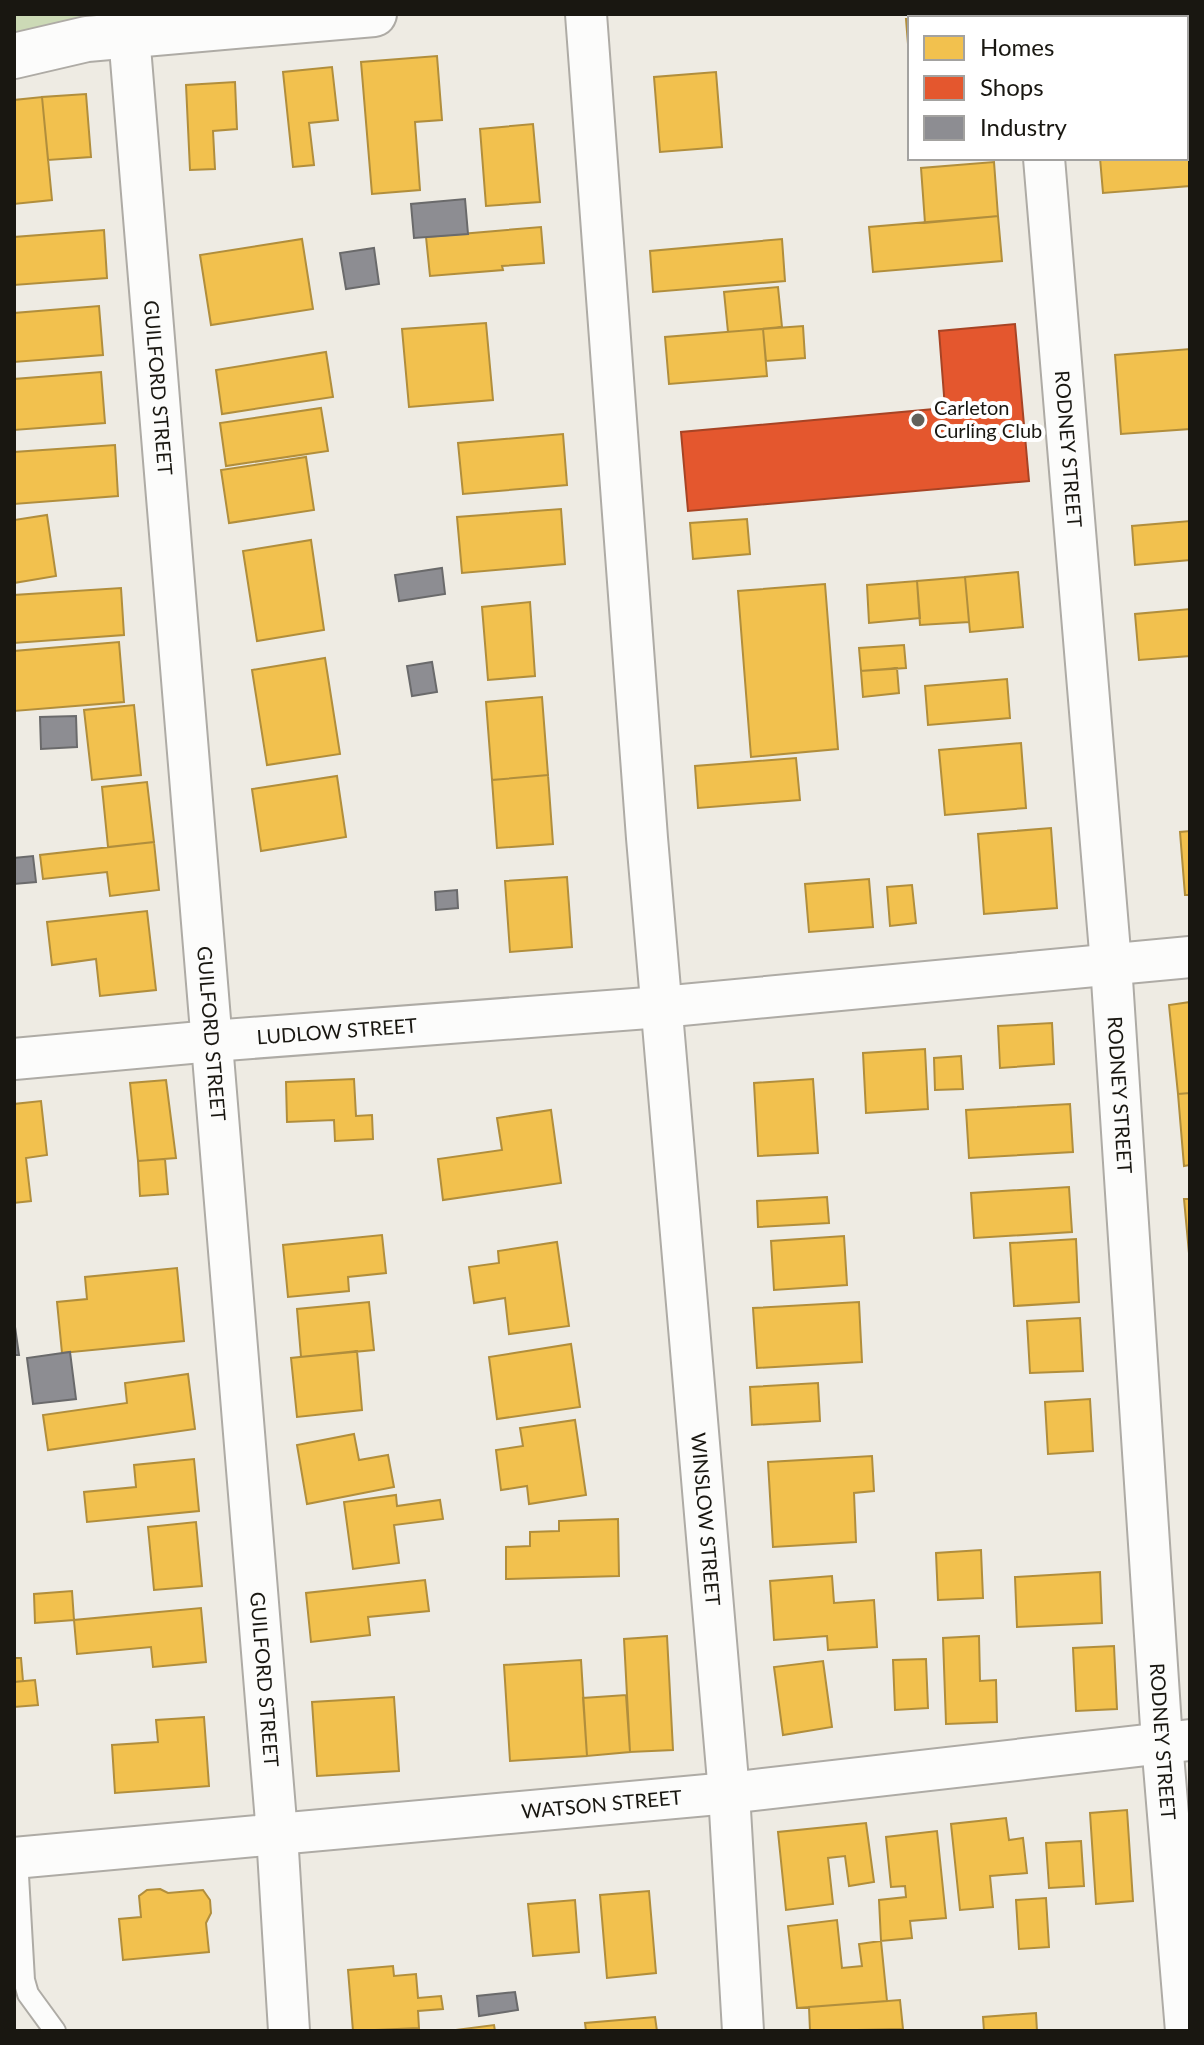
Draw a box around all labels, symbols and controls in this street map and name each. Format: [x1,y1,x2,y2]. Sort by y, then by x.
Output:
legend [908,16,1188,160]
text: Homes [980,32,1054,61]
text: Shops [980,72,1044,101]
text: Industry [980,112,1067,141]
street label: GUILFORD STREET [140,299,178,476]
street label: RODNEY STREET [1051,369,1088,529]
place label: Carleton Curling Club [934,395,1042,442]
marker: Carleton Curling Club [909,411,927,429]
street label: GUILFORD STREET [193,945,231,1122]
street label: LUDLOW STREET [256,1012,418,1049]
street label: RODNEY STREET [1103,1016,1138,1174]
street label: WINSLOW STREET [687,1432,726,1607]
street label: GUILFORD STREET [246,1591,284,1768]
street label: RODNEY STREET [1146,1662,1181,1821]
street label: WATSON STREET [520,1784,683,1823]

